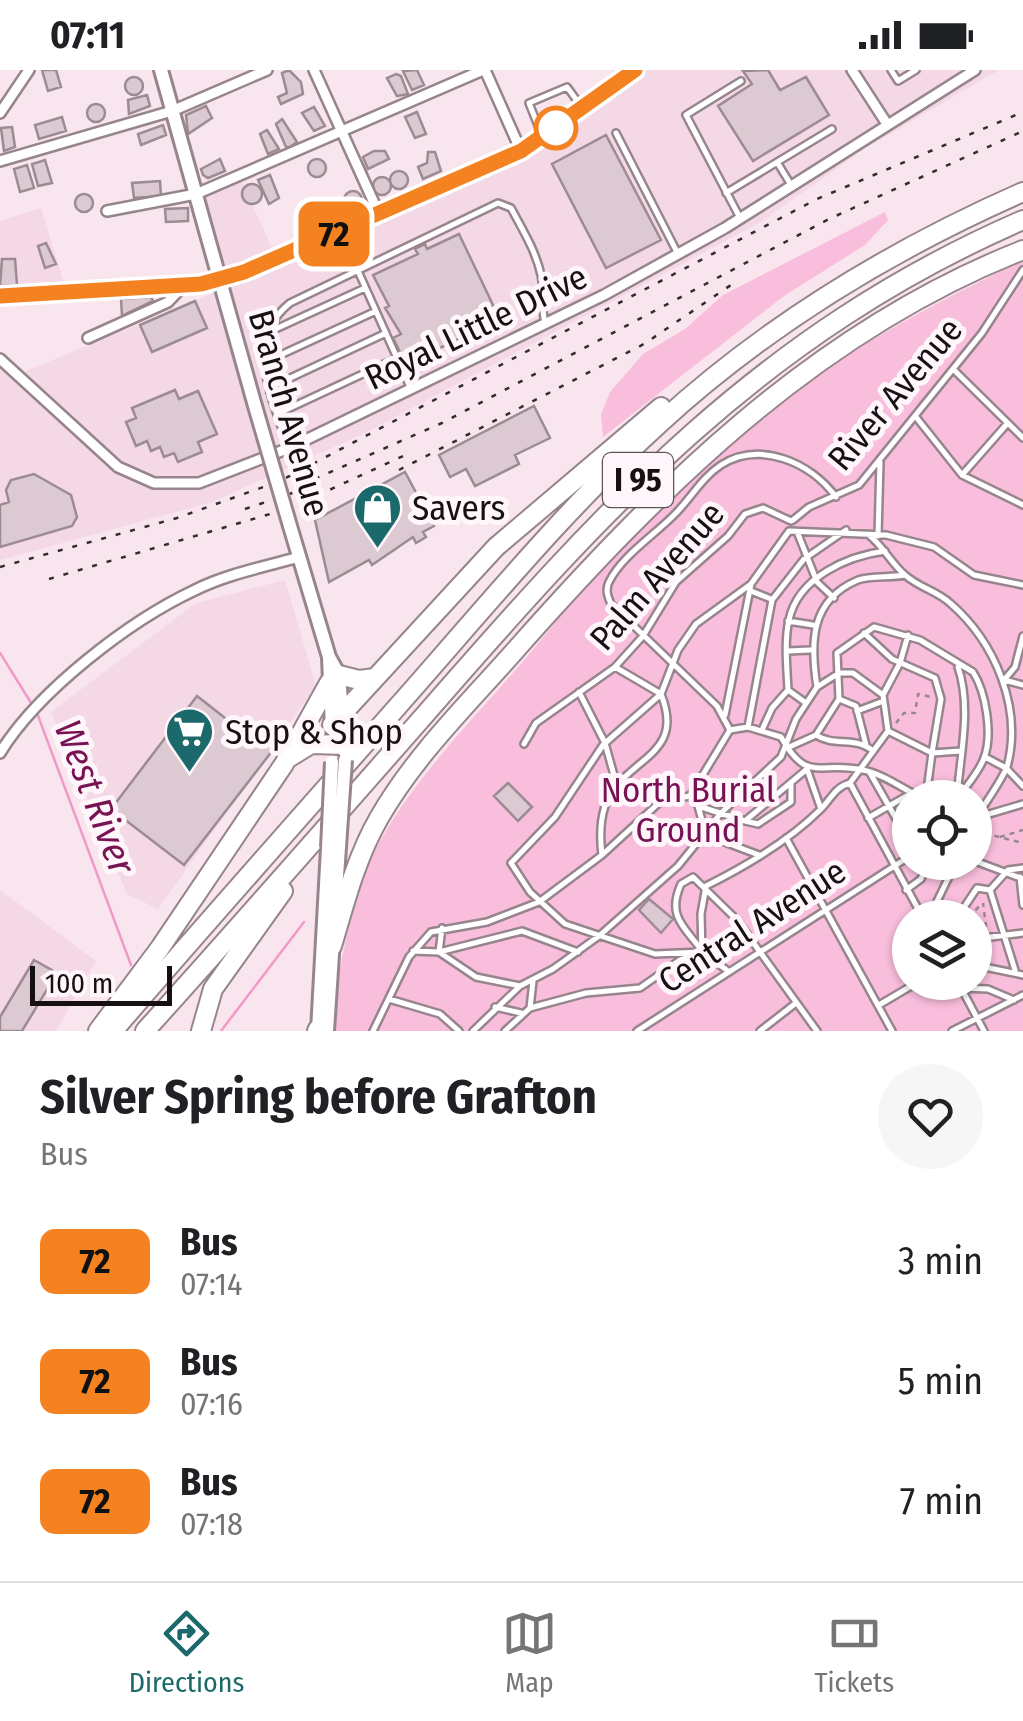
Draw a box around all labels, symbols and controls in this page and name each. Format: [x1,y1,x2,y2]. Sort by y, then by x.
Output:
text: 07:11 [50,12,125,58]
unlabelled marker [535,107,577,149]
line badge: 72 [289,202,379,266]
text: 72 [318,213,350,255]
street label: Royal Little Drive [358,255,594,399]
street label: Branch Avenue [239,305,339,521]
street label: River Avenue [819,309,971,479]
road number: I 95 [603,453,673,507]
shop icon: Savers [351,482,403,550]
place label: Savers [412,487,505,529]
street label: Palm Avenue [581,493,733,659]
supermarket icon: Stop & Shop [164,706,216,774]
place label: Stop & Shop [225,711,403,753]
water label: West River [45,714,146,882]
park label: North Burial Ground [601,769,775,851]
map controls [892,780,992,1000]
button: locate [892,780,992,880]
street label: Central Avenue [650,850,854,1002]
button: layers [892,900,992,1000]
scale bar [30,961,172,1006]
text: 100 m [45,967,113,1000]
button: heart [878,1064,983,1169]
text: Silver Spring before Grafton [40,1068,597,1126]
text: Bus [40,1135,88,1173]
text: Bus [180,1219,238,1265]
text: 3 min [898,1238,983,1284]
text: 72 [79,1240,111,1282]
text: 07:14 [180,1265,243,1303]
text: Bus [180,1339,238,1385]
text: 5 min [898,1358,983,1404]
text: 72 [79,1360,111,1402]
text: 07:16 [180,1385,243,1423]
text: Bus [180,1459,238,1505]
text: 7 min [900,1478,983,1524]
text: 72 [79,1480,111,1522]
text: 07:18 [180,1505,243,1543]
tab: Directions [129,1606,245,1699]
tab: Map [502,1606,557,1699]
tab: Tickets [814,1606,894,1699]

